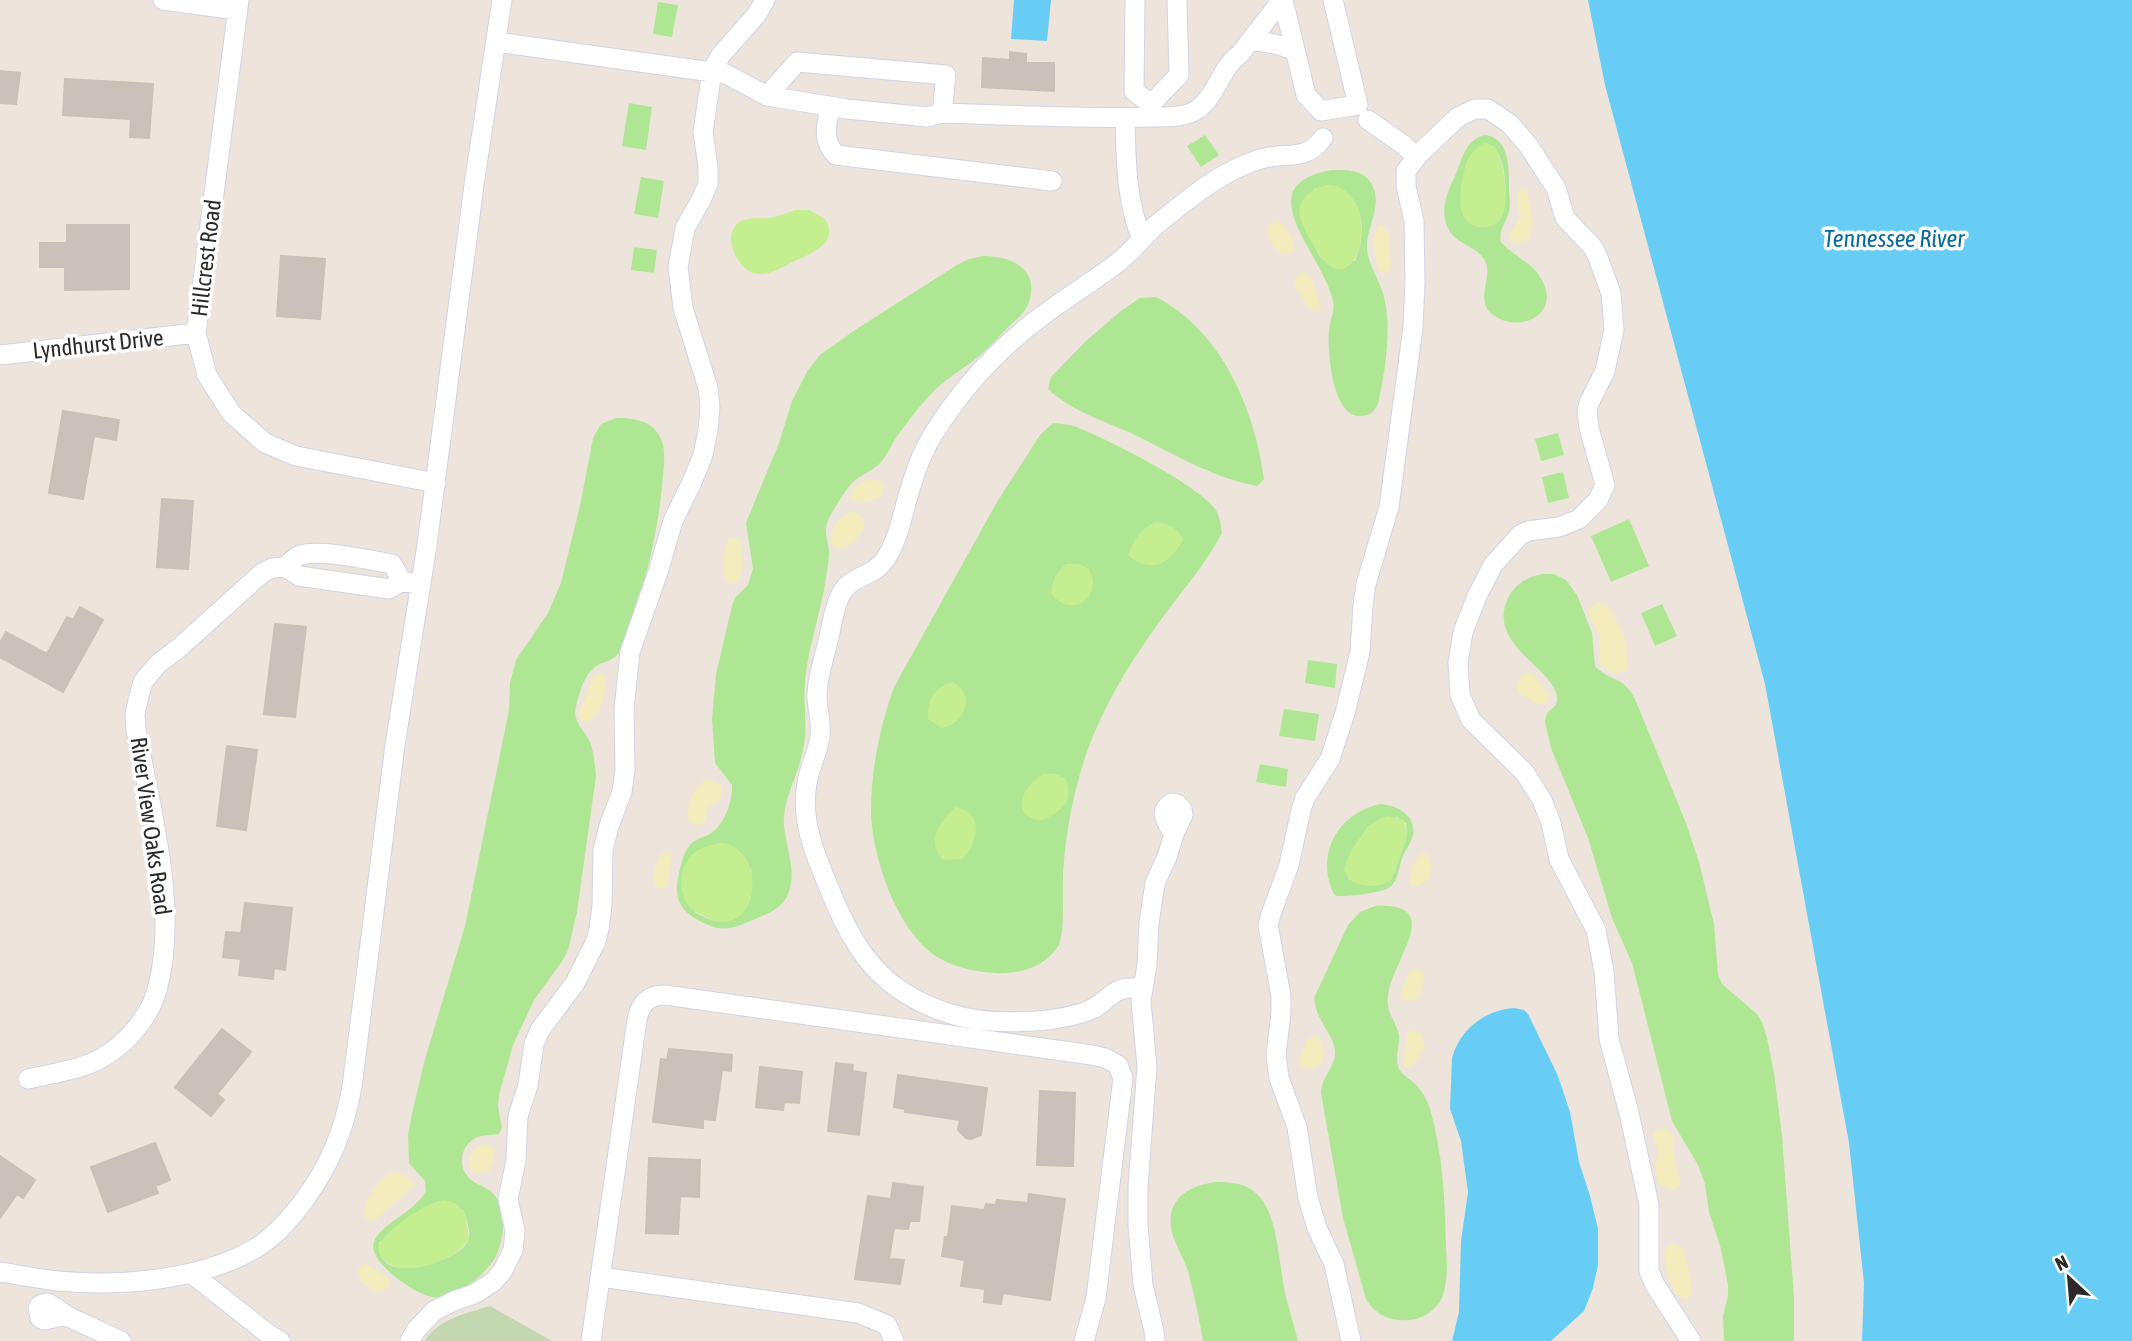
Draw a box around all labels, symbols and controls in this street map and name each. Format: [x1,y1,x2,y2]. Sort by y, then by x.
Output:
street label: Hillcrest Road [186,198,226,318]
water label: Tennessee River [1824,225,1965,252]
street label: Lyndhurst Drive [31,324,165,364]
street label: River View Oaks Road [126,735,176,917]
north arrow [2034,1243,2104,1313]
text: N [2052,1250,2071,1275]

